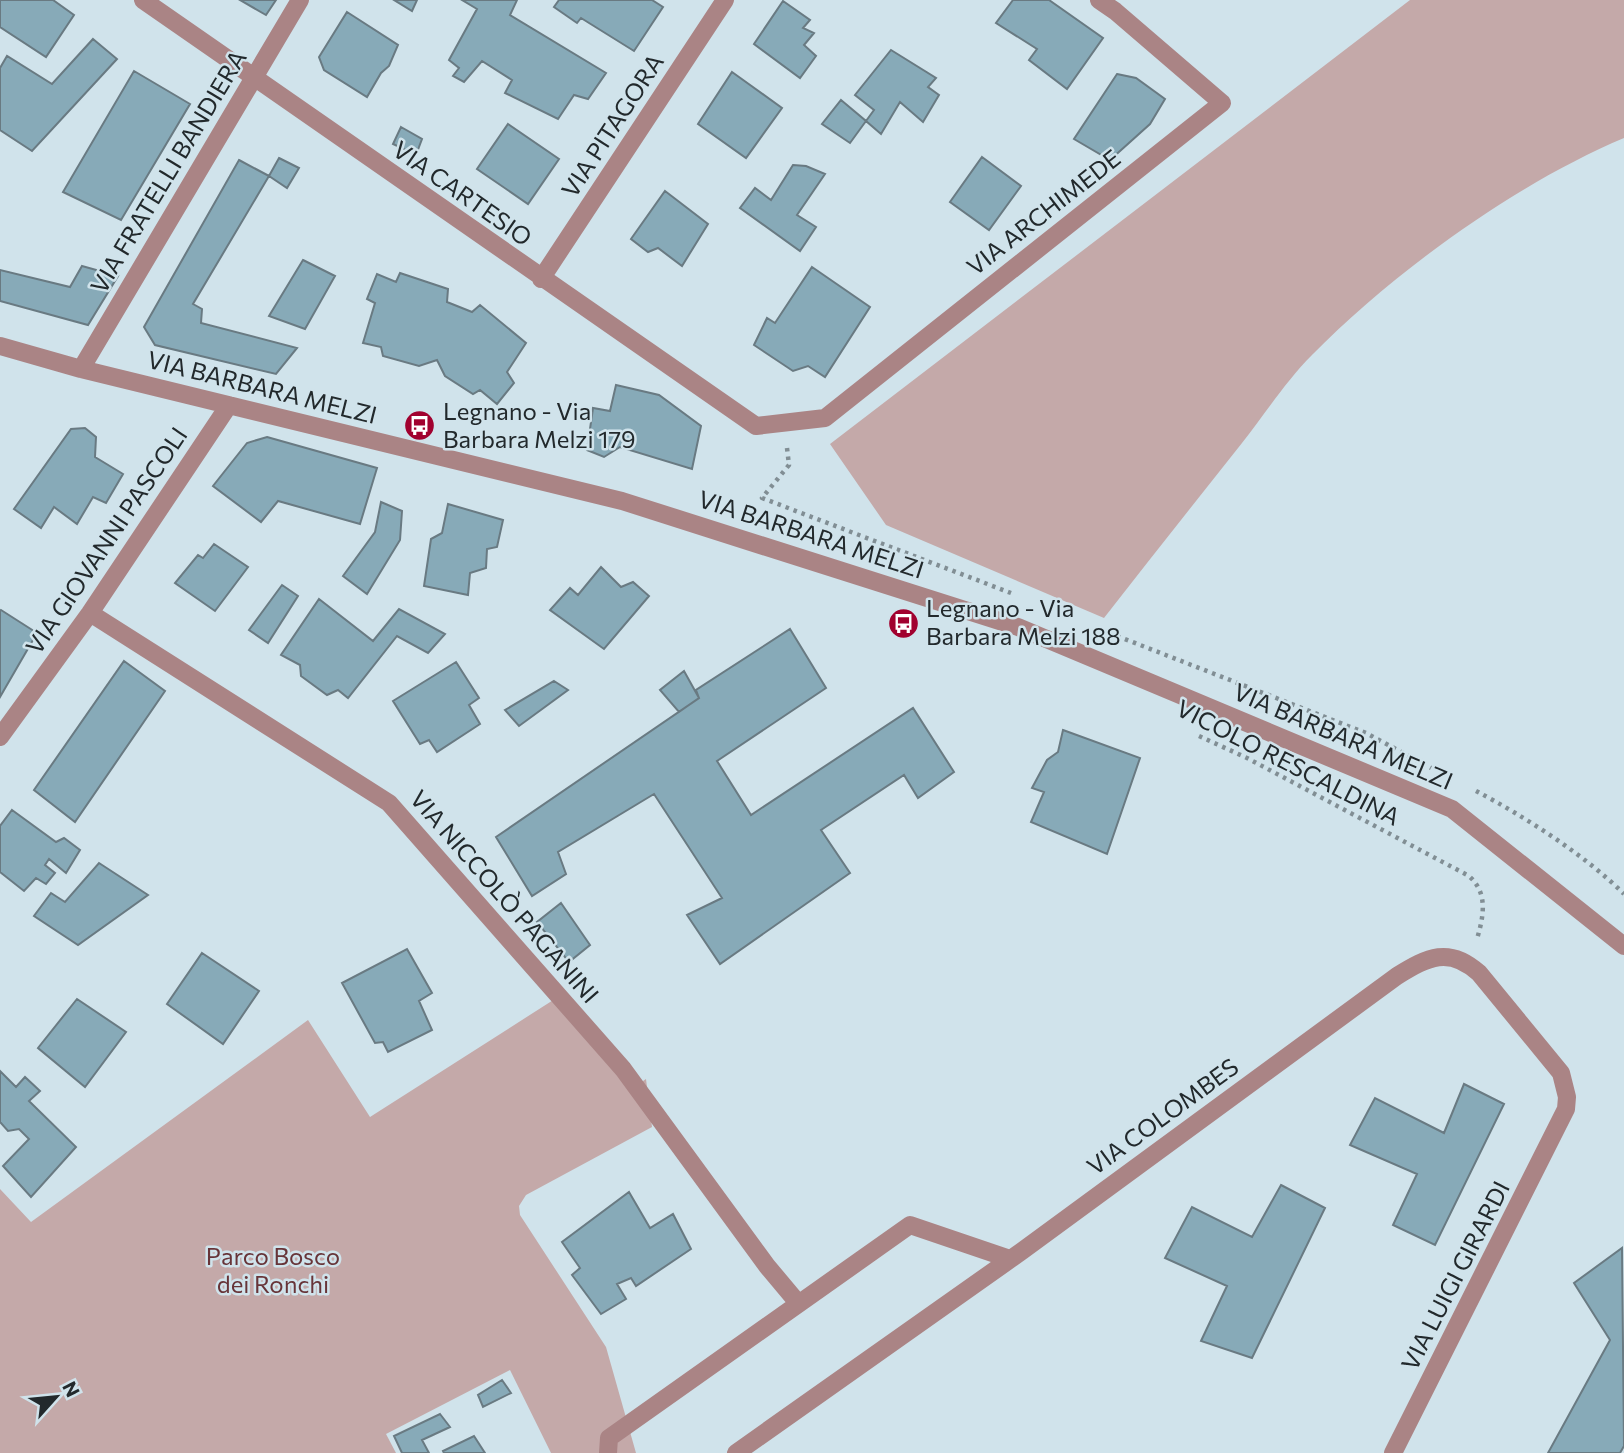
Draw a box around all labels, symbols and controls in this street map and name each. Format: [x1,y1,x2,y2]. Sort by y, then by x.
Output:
street label: VIA FRATELLI BANDIERA [84,44,252,298]
street label: VIA PITAGORA [555,48,669,202]
street label: VIA CARTESIO [388,134,538,251]
street label: VIA ARCHIMEDE [961,143,1126,281]
street label: VIA BARBARA MELZI [145,344,380,429]
place label: Legnano - Via Barbara Melzi 179 [443,396,636,453]
bus stop icon: Legnano - Via Barbara Melzi 179 [403,409,437,443]
street label: VIA GIOVANNI PASCOLI [19,421,193,659]
street label: VIA BARBARA MELZI [695,483,928,584]
place label: Legnano - Via Barbara Melzi 188 [926,593,1121,650]
bus stop icon: Legnano - Via Barbara Melzi 188 [886,606,920,640]
street label: VIA BARBARA MELZI [1230,676,1458,795]
street label: VICOLO RESCALDINA [1172,693,1405,831]
street label: VIA NICCOLÒ PAGANINI [405,784,605,1008]
street label: VIA COLOMBES [1081,1051,1243,1180]
street label: VIA LUIGI GIRARDI [1394,1176,1515,1375]
park label: Parco Bosco dei Ronchi [206,1241,340,1298]
north arrow [21,1362,91,1432]
text: N [58,1377,85,1401]

